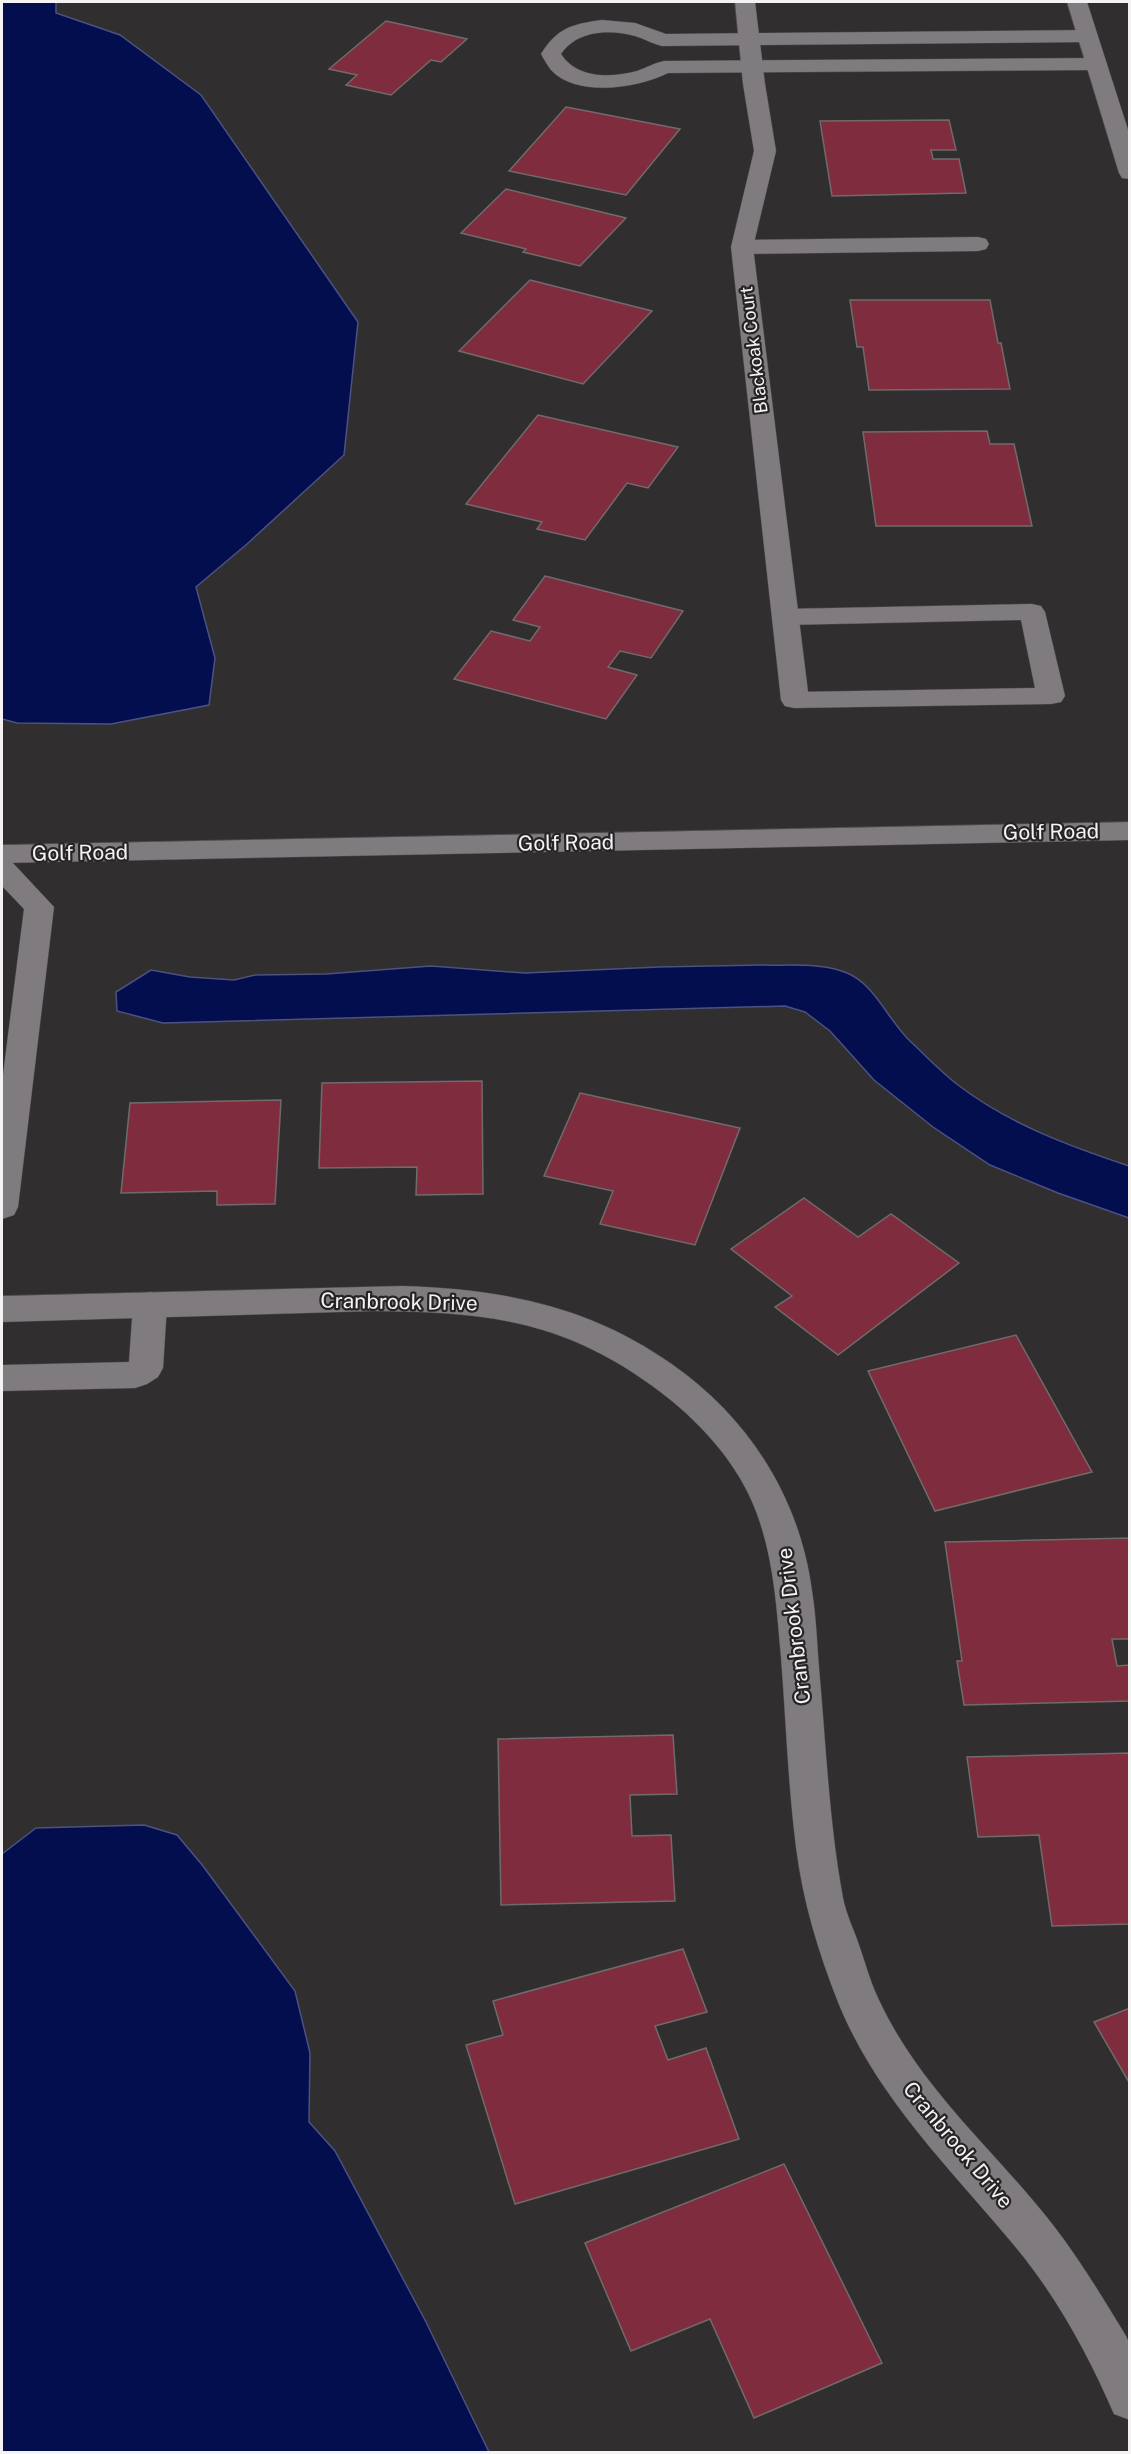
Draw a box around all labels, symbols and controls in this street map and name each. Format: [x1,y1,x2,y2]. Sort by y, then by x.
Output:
street label: Blackoak Court [735,285,772,415]
street label: Golf Road [1003,818,1099,845]
street label: Golf Road [518,829,614,856]
street label: Golf Road [32,839,128,866]
street label: Cranbrook Drive [320,1288,478,1315]
street label: Cranbrook Drive [772,1546,816,1706]
street label: Cranbrook Drive [898,2076,1019,2213]

